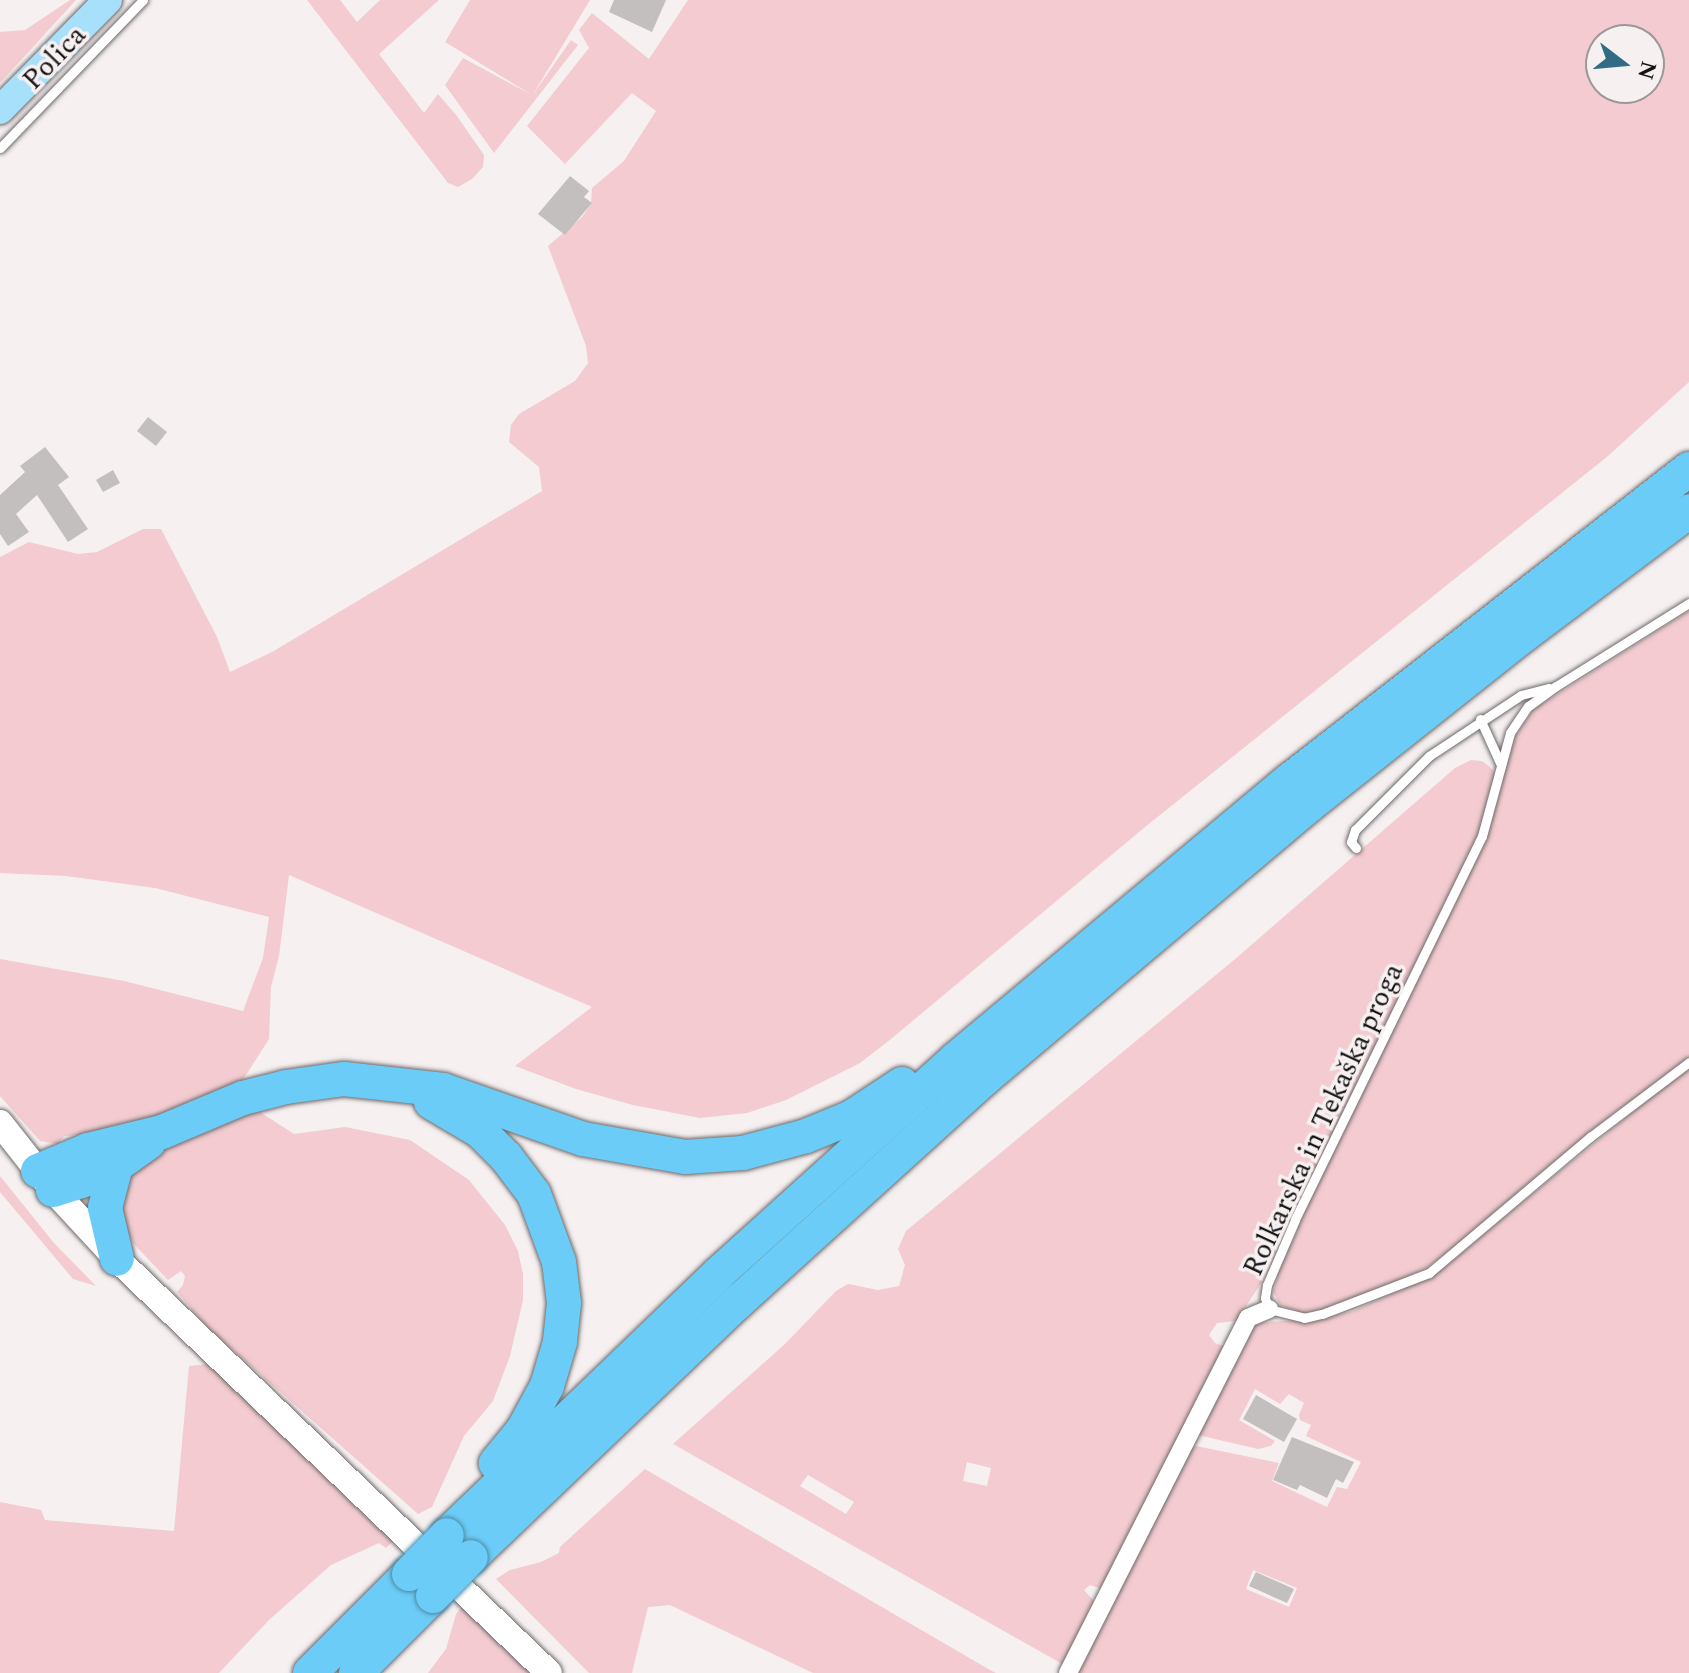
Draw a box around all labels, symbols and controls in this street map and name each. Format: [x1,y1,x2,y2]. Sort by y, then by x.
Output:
street label: Polica [16,19,94,97]
north arrow [1585,24,1665,104]
text: N [1628,57,1665,83]
street label: Rolkarska in Tekaška proga [1237,959,1411,1281]

